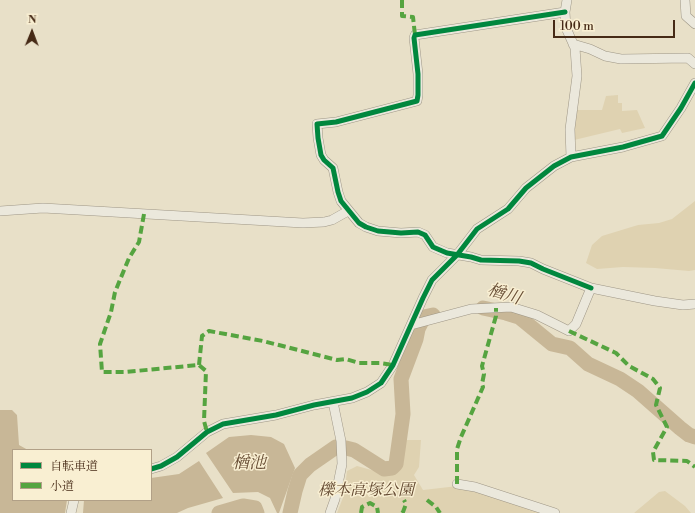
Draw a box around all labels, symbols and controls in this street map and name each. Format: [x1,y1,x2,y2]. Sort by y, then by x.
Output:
north arrow [12,12,52,52]
scale bar [555,12,677,38]
text: N [28,13,37,27]
text: 100 m [560,19,594,34]
water label: 楢川 [485,280,523,310]
legend [12,449,152,501]
water label: 楢池 [232,454,266,474]
text: 自転車道 [50,459,98,474]
text: 小道 [50,479,74,494]
park label: 櫟本高塚公園 [318,481,414,501]

